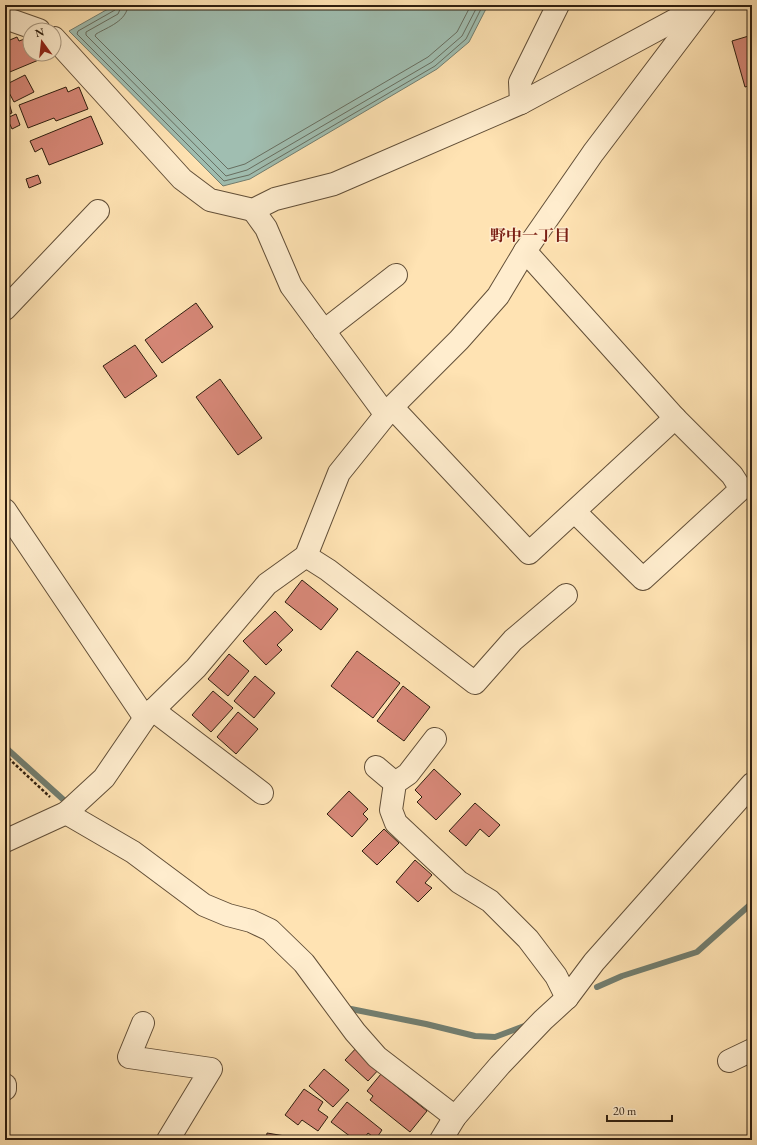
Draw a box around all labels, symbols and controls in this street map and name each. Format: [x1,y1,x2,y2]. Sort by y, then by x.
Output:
north arrow [22,22,62,62]
text: N [33,24,46,40]
district label: 野中一丁目 [490,225,570,246]
scale bar [607,1097,672,1123]
text: 20 m [613,1103,637,1119]

